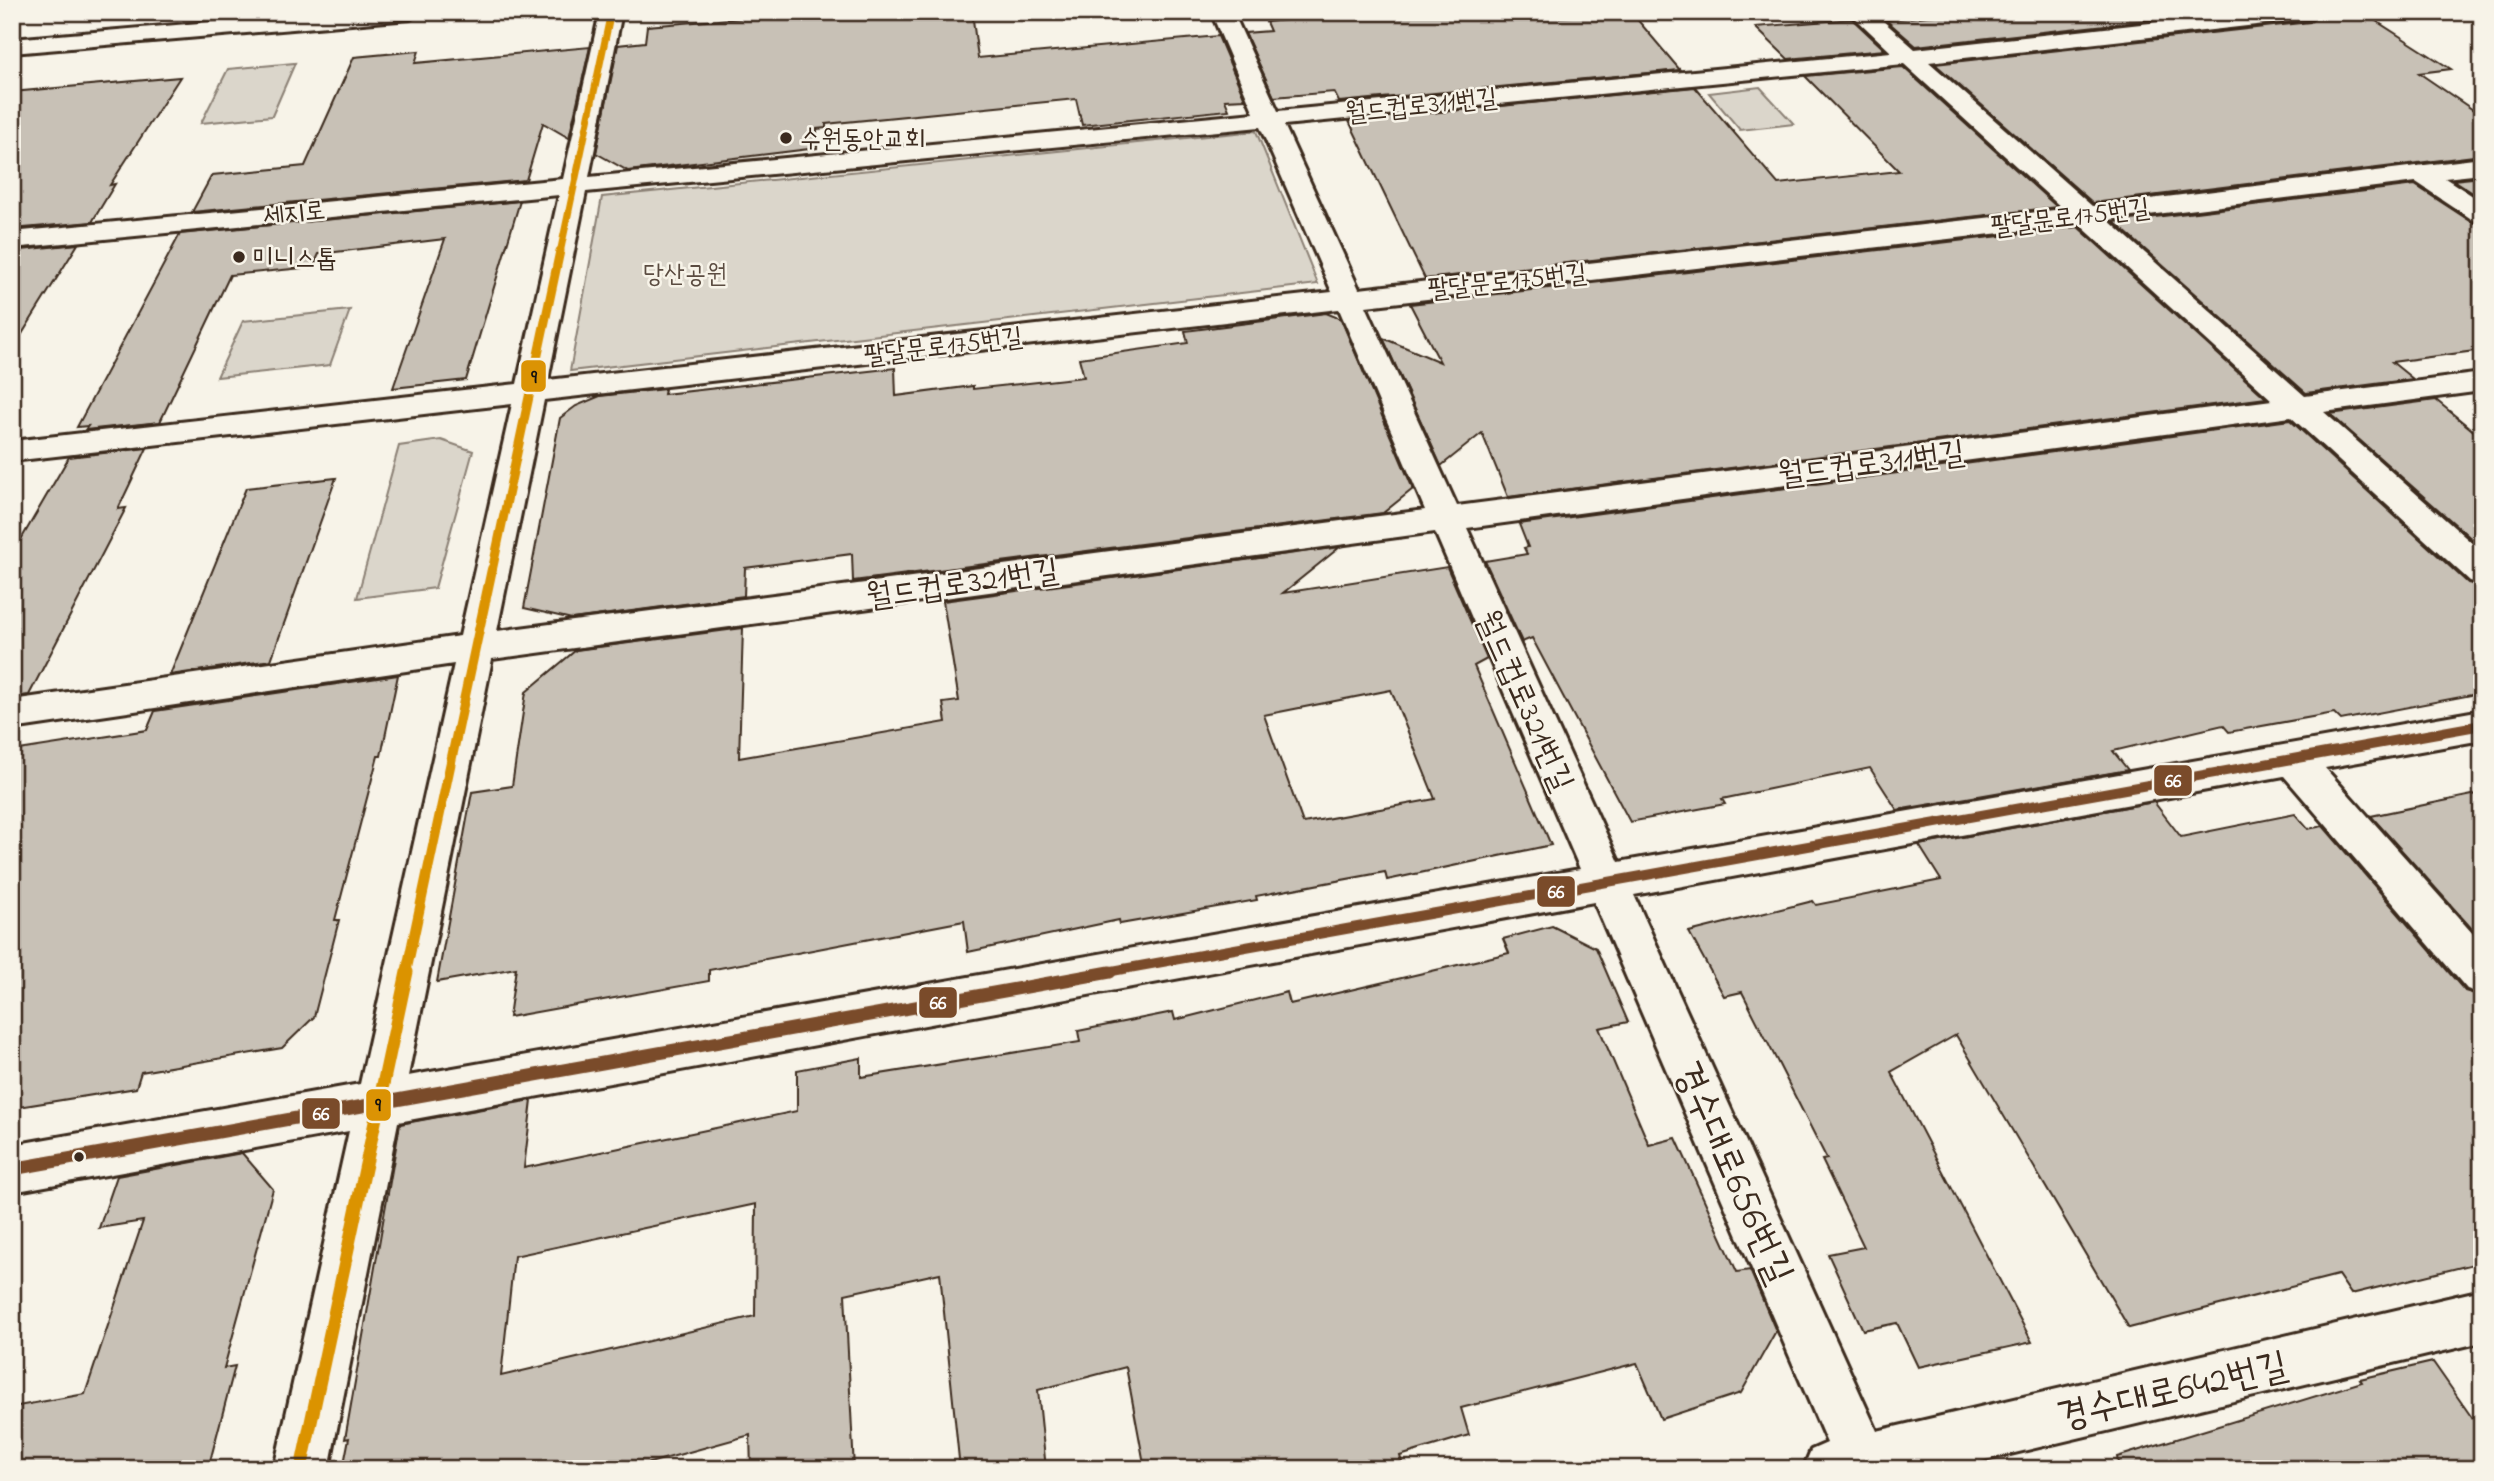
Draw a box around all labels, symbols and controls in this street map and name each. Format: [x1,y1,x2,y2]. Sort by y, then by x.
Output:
street label: 월드컵로311번길 [1343,80,1499,134]
place label: 수원동안교회 [800,122,926,160]
marker: 수원동안교회 [778,130,794,146]
street label: 팔달문로175번길 [1989,190,2152,248]
street label: 세지로 [261,193,328,237]
place label: 미니스톱 [253,241,337,279]
marker: 미니스톱 [231,249,247,265]
street label: 팔달문로175번길 [1426,256,1589,310]
park label: 당산공원 [643,257,727,295]
street label: 팔달문로175번길 [862,319,1025,377]
line badge: 9 [520,359,547,393]
text: 9 [530,365,537,392]
street label: 월드컵로311번길 [1775,431,1968,500]
street label: 월드컵로321번길 [863,549,1062,622]
street label: 월드컵로321번길 [1462,603,1584,800]
line badge: 66 [2153,764,2193,797]
text: 66 [2165,769,2182,796]
line badge: 66 [1536,875,1576,908]
text: 66 [1548,880,1565,907]
line badge: 66 [918,986,958,1019]
text: 66 [930,991,947,1018]
street label: 경수대로656번길 [1657,1053,1805,1294]
line badge: 9 [365,1088,392,1122]
text: 9 [374,1093,381,1120]
line badge: 66 [301,1097,341,1130]
text: 66 [313,1102,330,1129]
unlabelled marker [72,1150,86,1164]
street label: 경수대로642번길 [2052,1339,2294,1447]

